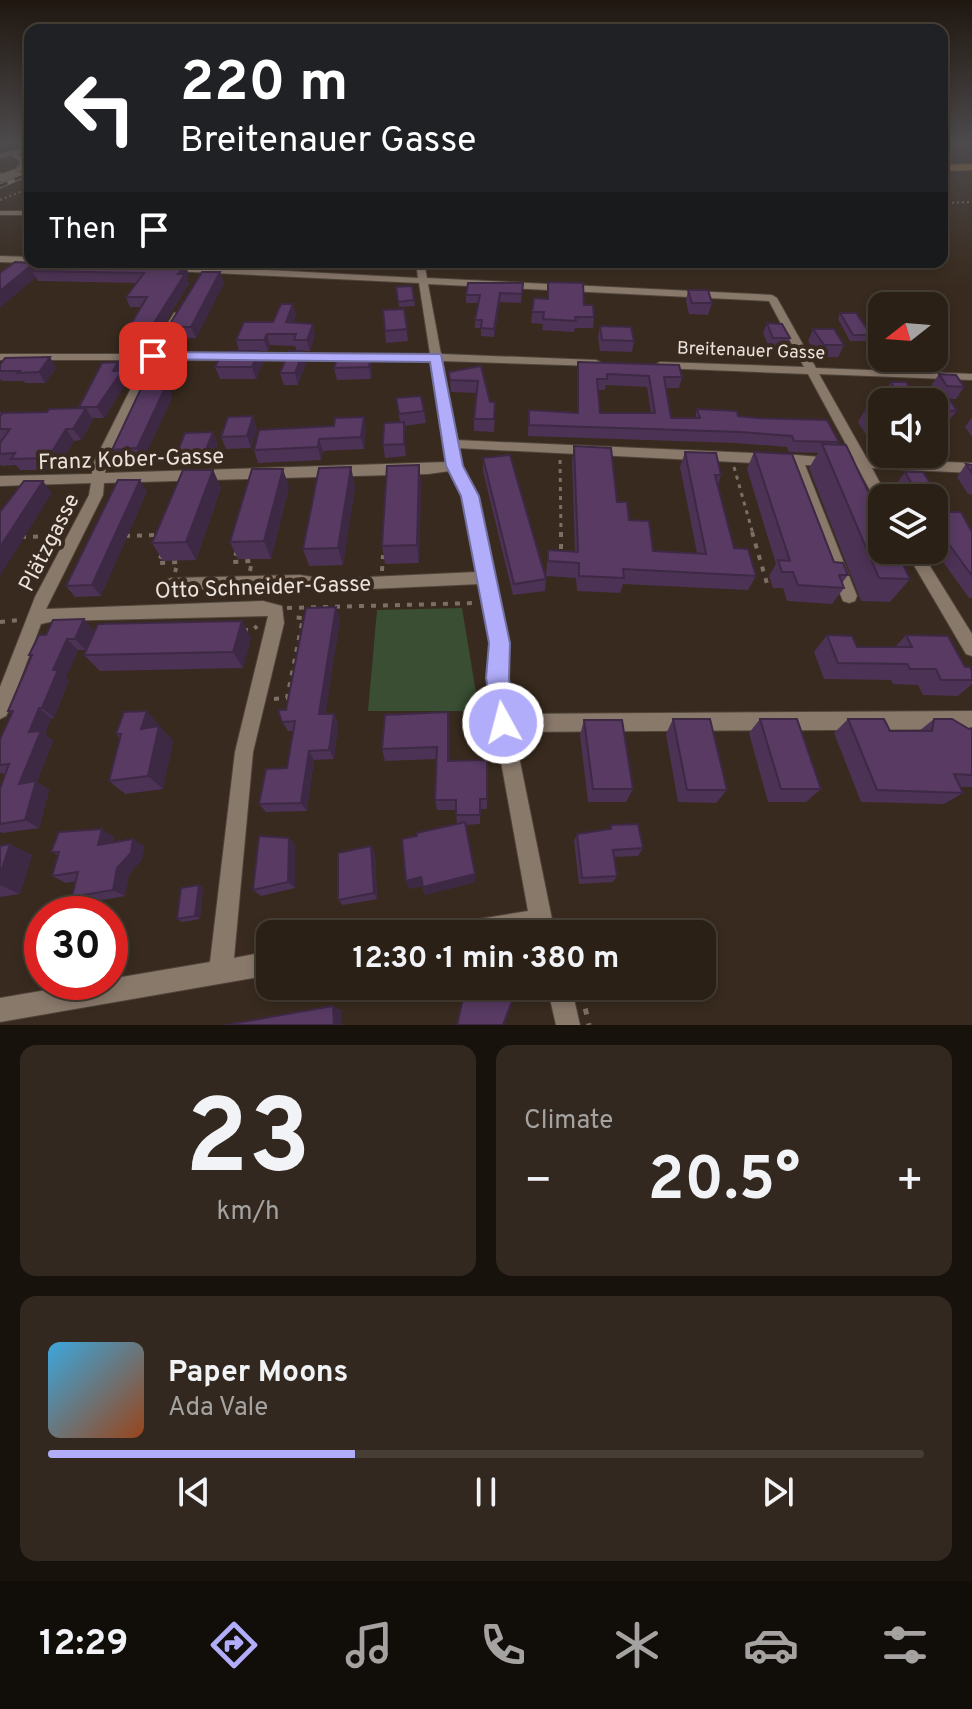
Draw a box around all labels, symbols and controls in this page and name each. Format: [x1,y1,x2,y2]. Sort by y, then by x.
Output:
text: 220 m [180,50,348,120]
icon: left [48,56,152,160]
text: Breitenauer Gasse [180,119,476,165]
icon: arrive [132,208,176,252]
text: Then [48,212,116,249]
north arrow [868,292,948,372]
map controls [868,292,948,564]
pin [119,322,187,390]
icon: arrive [131,334,175,378]
street label: Breitenauer Gasse [676,337,825,366]
button: sound [868,388,948,468]
street label: Franz Kober-Gasse [38,444,225,477]
button: layers [868,484,948,564]
street label: Plätzgasse [14,490,86,597]
street label: Otto Schneider-Gasse [154,571,372,606]
position arrow [461,681,545,765]
speed limit sign: 30 [24,896,128,1000]
text: 12:30 · 1 min · 380 m [353,941,619,978]
text: 23 [185,1078,311,1210]
text: Climate [524,1105,613,1138]
text: 20.5° [648,1145,800,1221]
text: − [524,1155,552,1211]
text: + [896,1155,924,1211]
text: km/h [216,1196,280,1229]
text: Paper Moons [168,1355,348,1392]
text: Ada Vale [168,1392,268,1425]
icon: previous [172,1470,216,1514]
icon: pause [464,1470,508,1514]
icon: next [756,1470,800,1514]
icon: directions [206,1617,262,1673]
icon: music [341,1617,397,1673]
icon: phone [475,1617,531,1673]
icon: climate [609,1617,665,1673]
icon: car [743,1617,799,1673]
icon: filters [877,1617,933,1673]
text: 12:29 [39,1622,128,1668]

